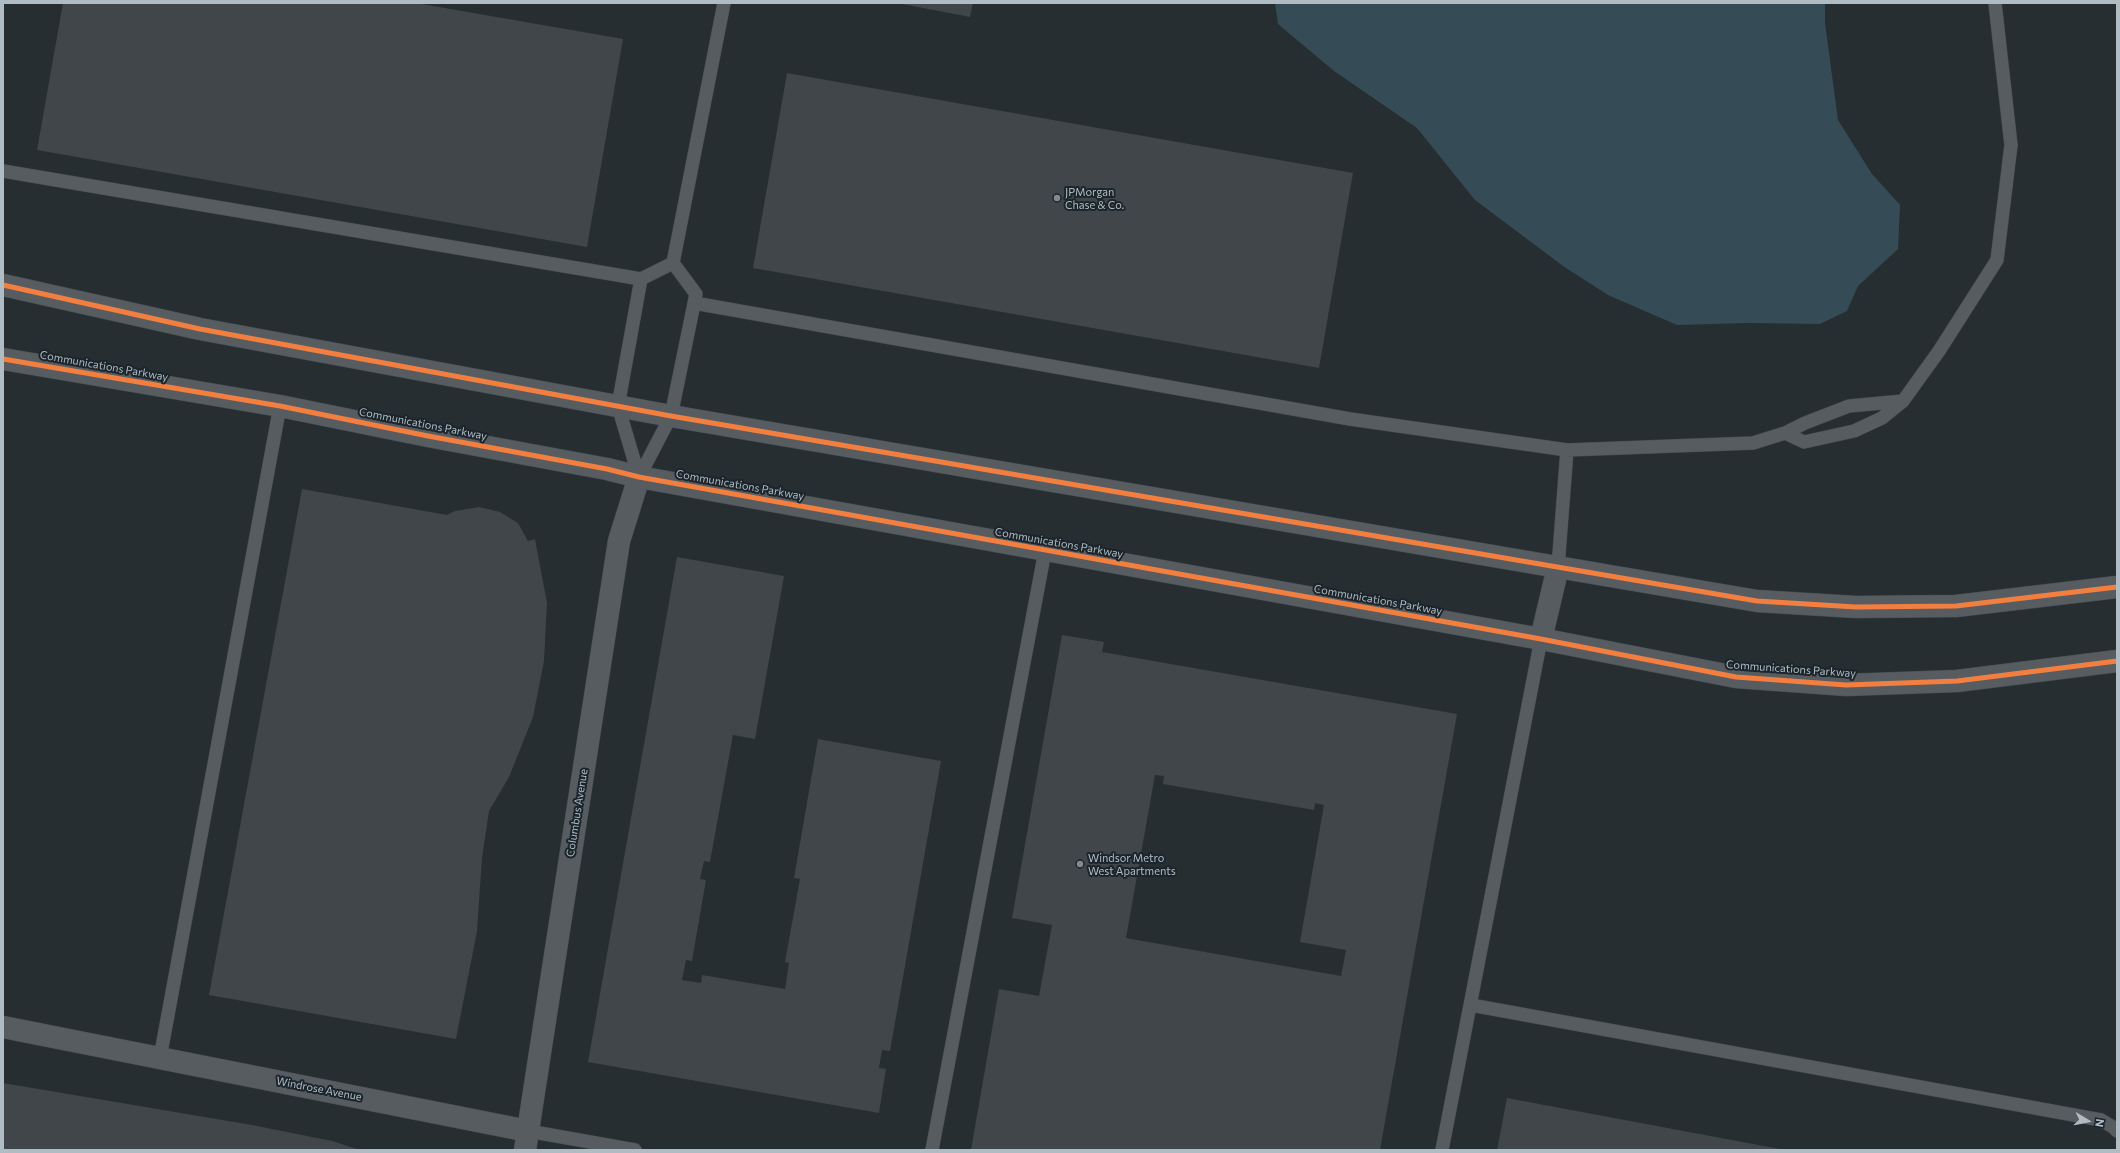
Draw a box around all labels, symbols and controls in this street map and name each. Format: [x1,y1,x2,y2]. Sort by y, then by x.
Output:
place label: JPMorgan Chase & Co. [1065,185,1124,211]
marker: JPMorgan Chase & Co. [1052,193,1062,203]
street label: Communications Parkway [39,348,169,384]
street label: Communications Parkway [358,405,488,443]
street label: Communications Parkway [675,467,805,503]
street label: Communications Parkway [994,525,1124,561]
street label: Communications Parkway [1313,582,1443,618]
street label: Communications Parkway [1726,658,1856,680]
street label: Columbus Avenue [564,768,590,858]
place label: Windsor Metro West Apartments [1088,851,1176,877]
marker: Windsor Metro West Apartments [1075,859,1085,869]
street label: Windrose Avenue [275,1074,363,1104]
north arrow [2068,1101,2108,1141]
text: N [2093,1118,2107,1128]

